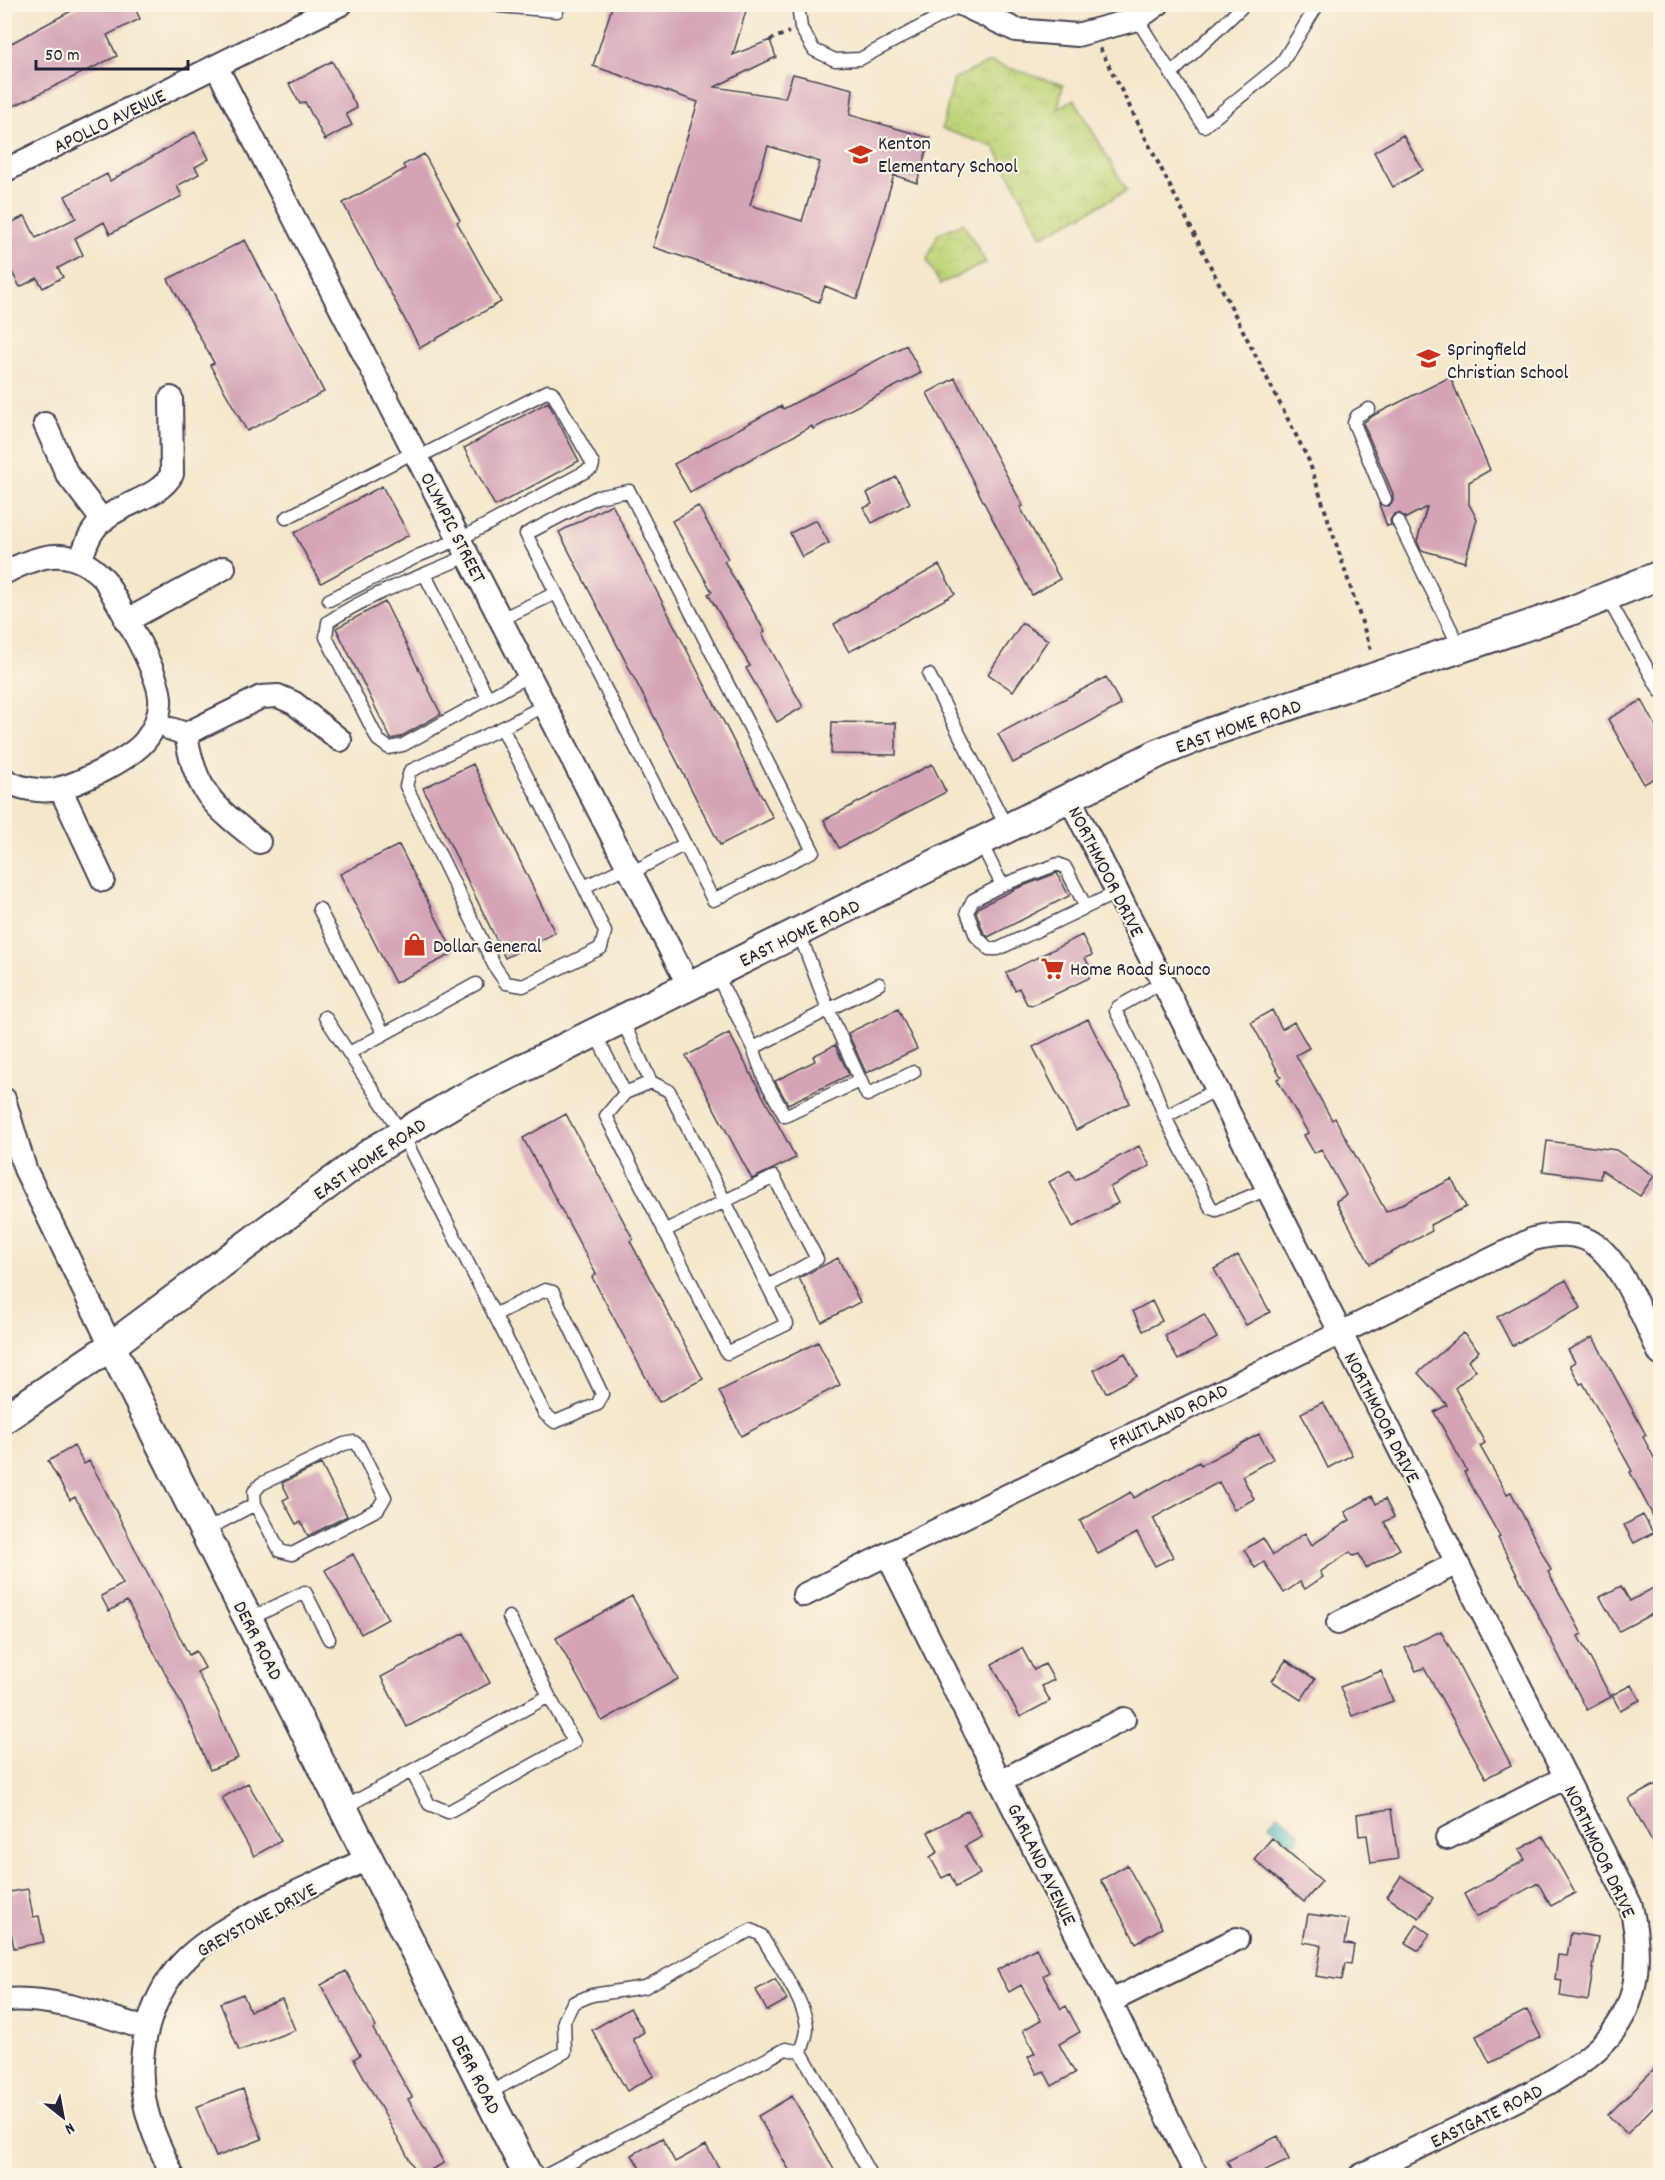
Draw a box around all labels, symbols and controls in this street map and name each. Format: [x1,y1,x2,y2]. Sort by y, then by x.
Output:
scale bar [36,33,188,71]
text: 50 m [45,44,80,69]
street label: APOLLO AVENUE [49,83,171,162]
place label: Kenton Elementary School [878,131,1018,182]
school or university icon: Kenton Elementary School [847,141,873,167]
place label: Springfield Christian School [1447,337,1569,388]
school or university icon: Springfield Christian School [1416,346,1442,372]
street label: OLYMPIC STREET [411,468,491,589]
street label: EAST HOME ROAD [1173,693,1305,762]
street label: NORTHMOOR DRIVE [1059,802,1149,943]
street label: EAST HOME ROAD [735,893,865,976]
shop icon: Dollar General [402,932,428,958]
place label: Dollar General [433,934,542,962]
supermarket icon: Home Road Sunoco [1039,955,1065,981]
place label: Home Road Sunoco [1070,957,1211,985]
street label: EAST HOME ROAD [309,1112,433,1209]
street label: NORTHMOOR DRIVE [1335,1348,1425,1489]
street label: FRUITLAND ROAD [1105,1378,1233,1460]
street label: DERR ROAD [224,1597,288,1686]
street label: NORTHMOOR DRIVE [1555,1781,1641,1923]
street label: GARLAND AVENUE [999,1799,1082,1931]
street label: GREYSTONE DRIVE [192,1877,322,1966]
street label: DERR ROAD [442,2031,506,2120]
street label: EASTGATE ROAD [1426,2078,1548,2157]
north arrow [33,2087,93,2147]
text: N [60,2116,79,2140]

